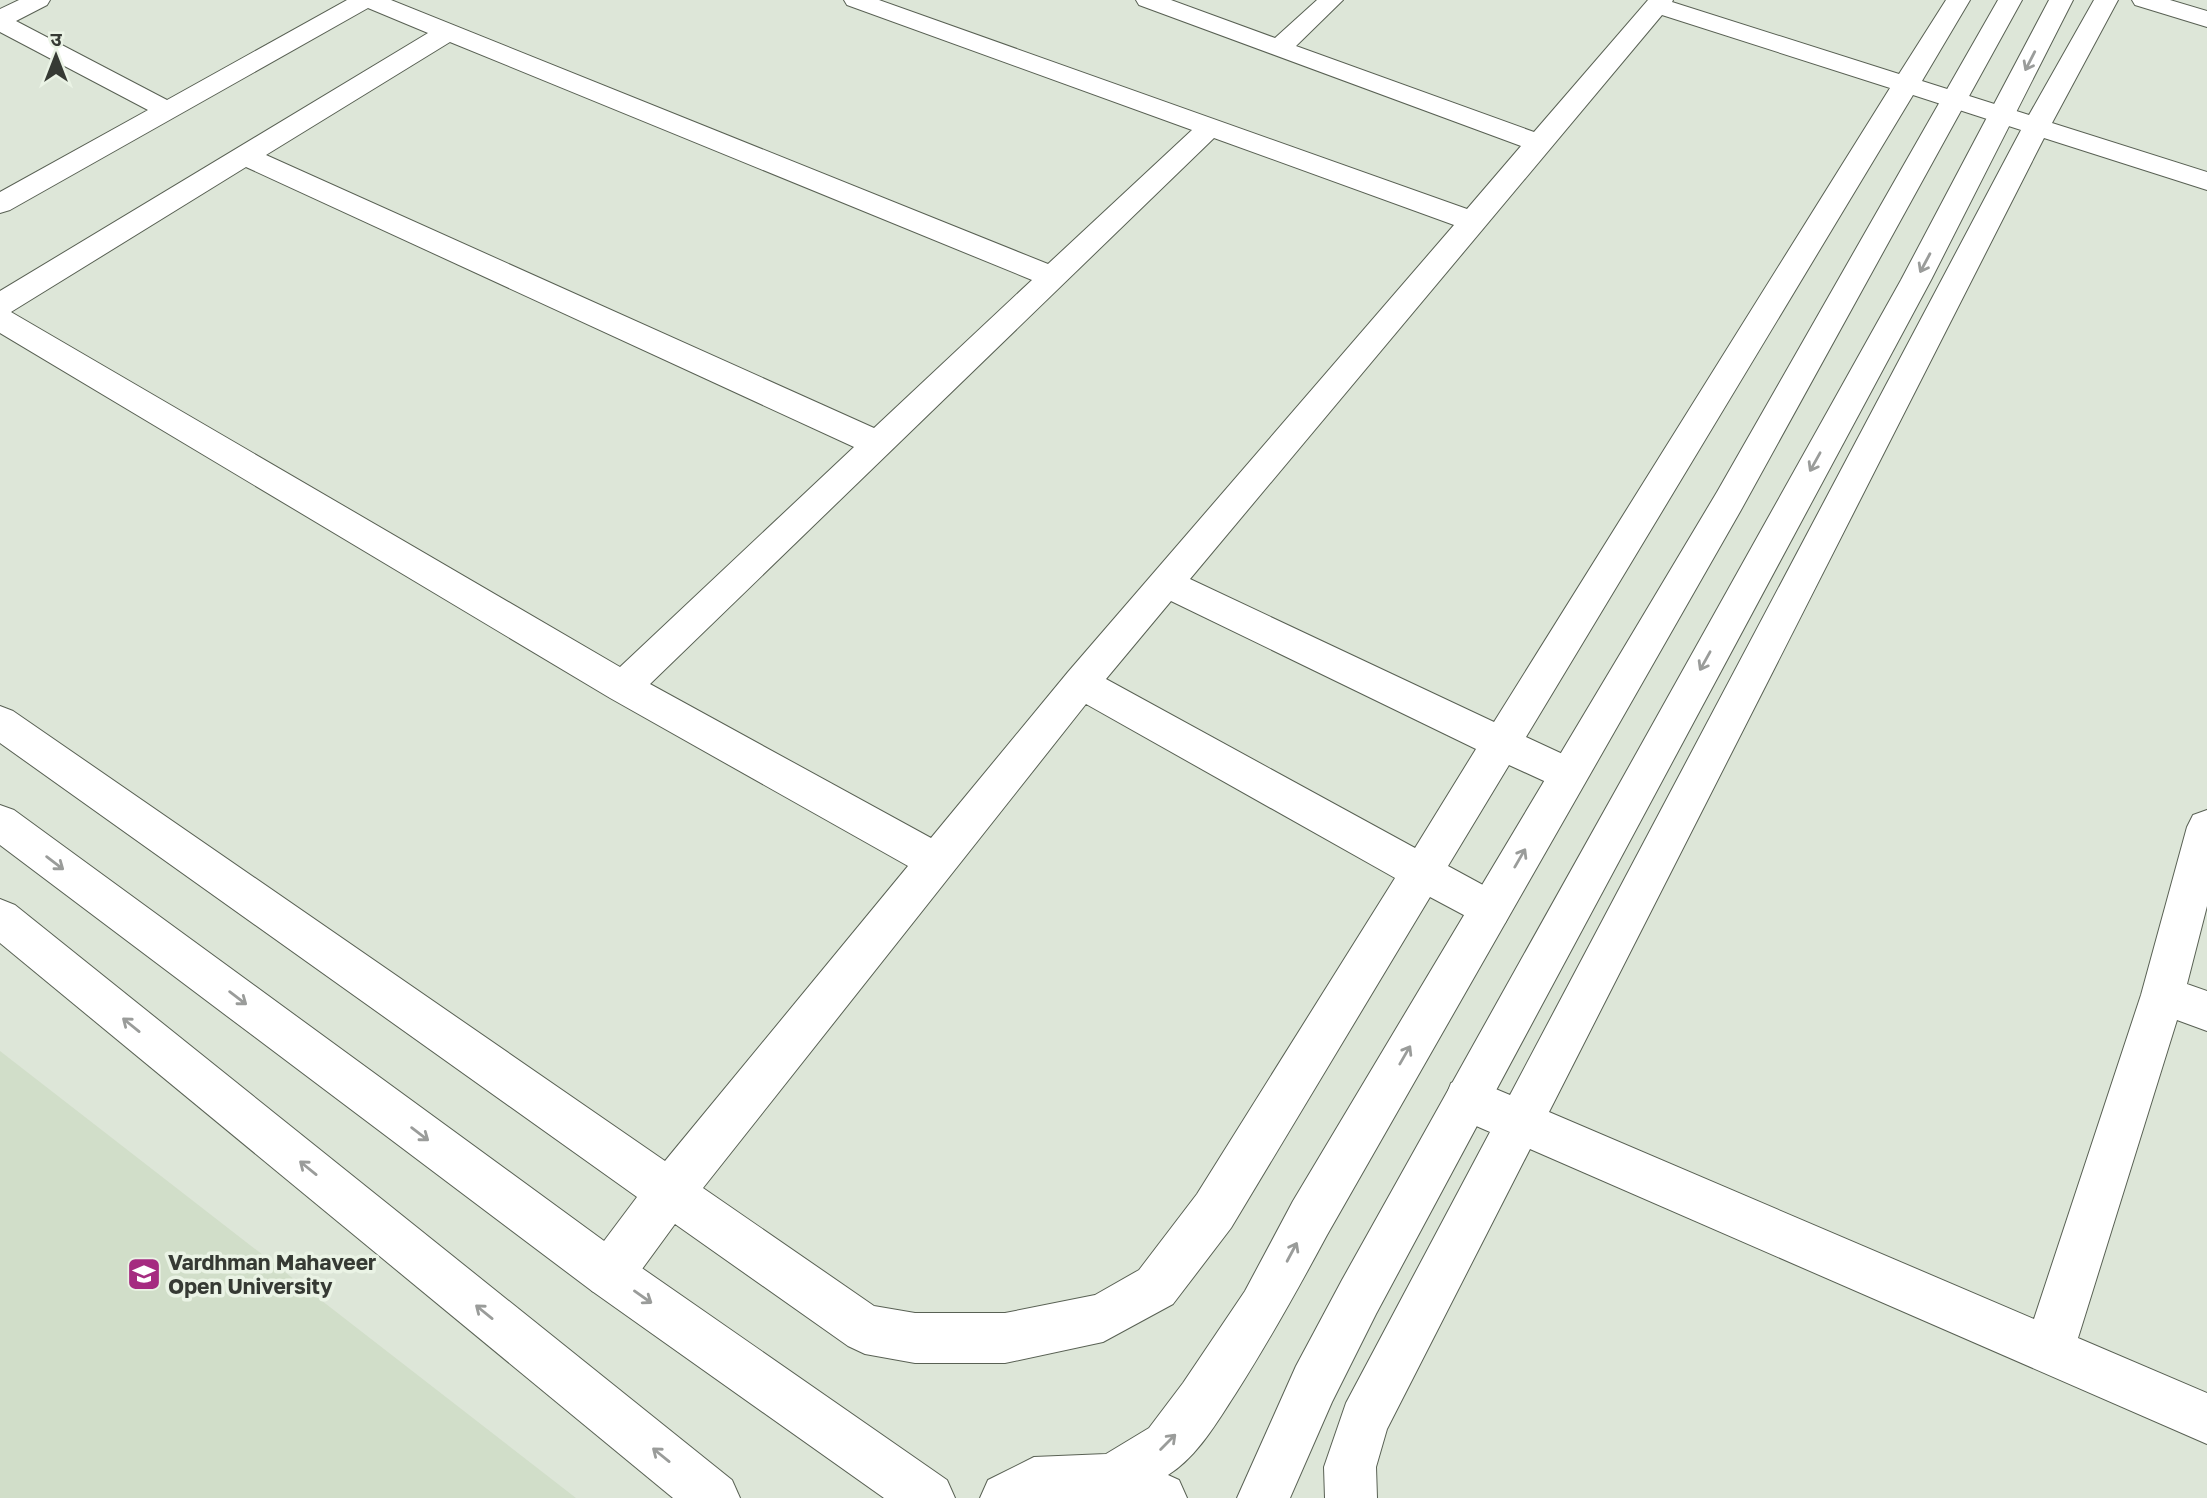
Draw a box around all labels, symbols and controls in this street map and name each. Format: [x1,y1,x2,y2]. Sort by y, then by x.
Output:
north arrow [21,21,91,91]
text: उ [50,27,62,50]
one-way arrow [2022,50,2036,71]
one-way arrow [1918,252,1931,273]
one-way arrow [1808,451,1821,472]
one-way arrow [1698,651,1712,671]
one-way arrow [1513,849,1527,869]
one-way arrow [45,855,64,870]
one-way arrow [228,990,247,1005]
one-way arrow [123,1017,141,1033]
one-way arrow [1399,1045,1413,1065]
one-way arrow [411,1126,429,1141]
one-way arrow [299,1161,317,1176]
one-way arrow [1286,1242,1299,1263]
place label: Vardhman Mahaveer Open University [168,1249,376,1299]
school or university icon: Vardhman Mahaveer Open University [125,1255,163,1293]
one-way arrow [633,1290,652,1304]
one-way arrow [476,1304,494,1319]
one-way arrow [1160,1433,1177,1450]
one-way arrow [653,1447,671,1463]

